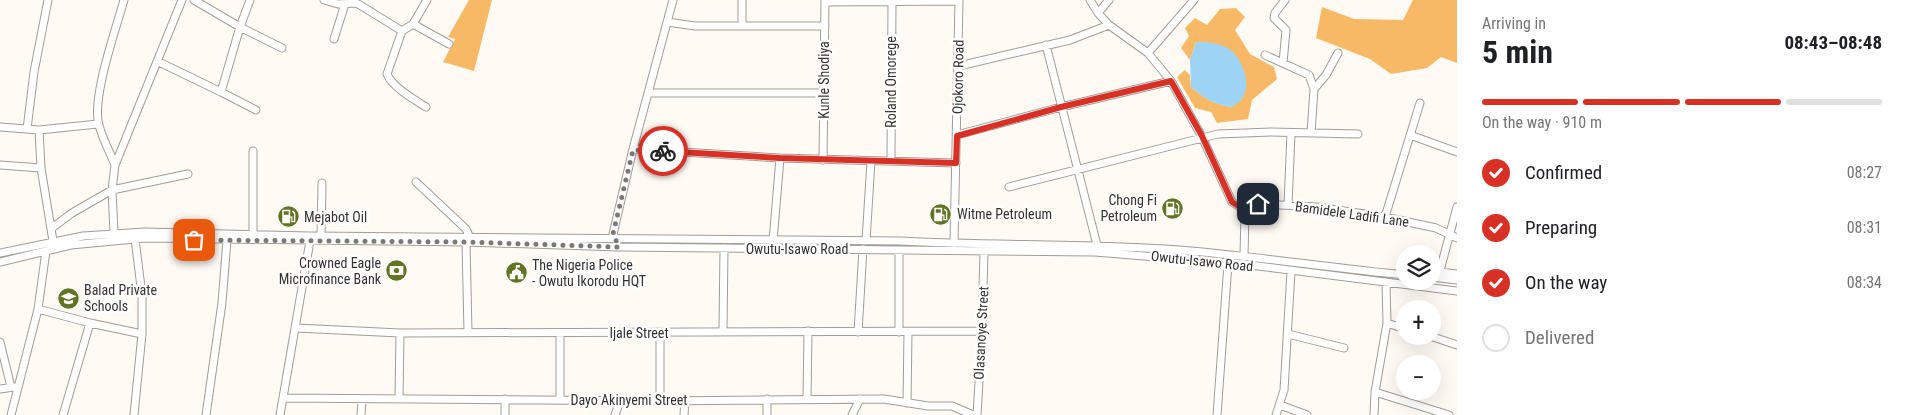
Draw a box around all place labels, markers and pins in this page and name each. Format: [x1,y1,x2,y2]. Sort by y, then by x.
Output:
pin [1237,183,1279,225]
place label: Chong Fi Petroleum [1100,192,1157,224]
fuel station icon: Chong Fi Petroleum [1161,196,1185,220]
fuel station icon: Witme Petroleum [929,202,953,226]
fuel station icon: Mejabot Oil [276,205,300,229]
place label: Witme Petroleum [957,206,1052,222]
place label: Mejabot Oil [304,209,367,225]
pin [173,219,215,261]
place label: Crowned Eagle Microfinance Bank [279,255,382,287]
place label: The Nigeria Police - Owutu Ikorodu HQT [532,257,646,289]
bank icon: Crowned Eagle Microfinance Bank [385,259,409,283]
public building icon: The Nigeria Police - Owutu Ikorodu HQT [504,261,528,285]
place label: Balad Private Schools [84,282,157,314]
school or university icon: Balad Private Schools [56,286,80,310]

